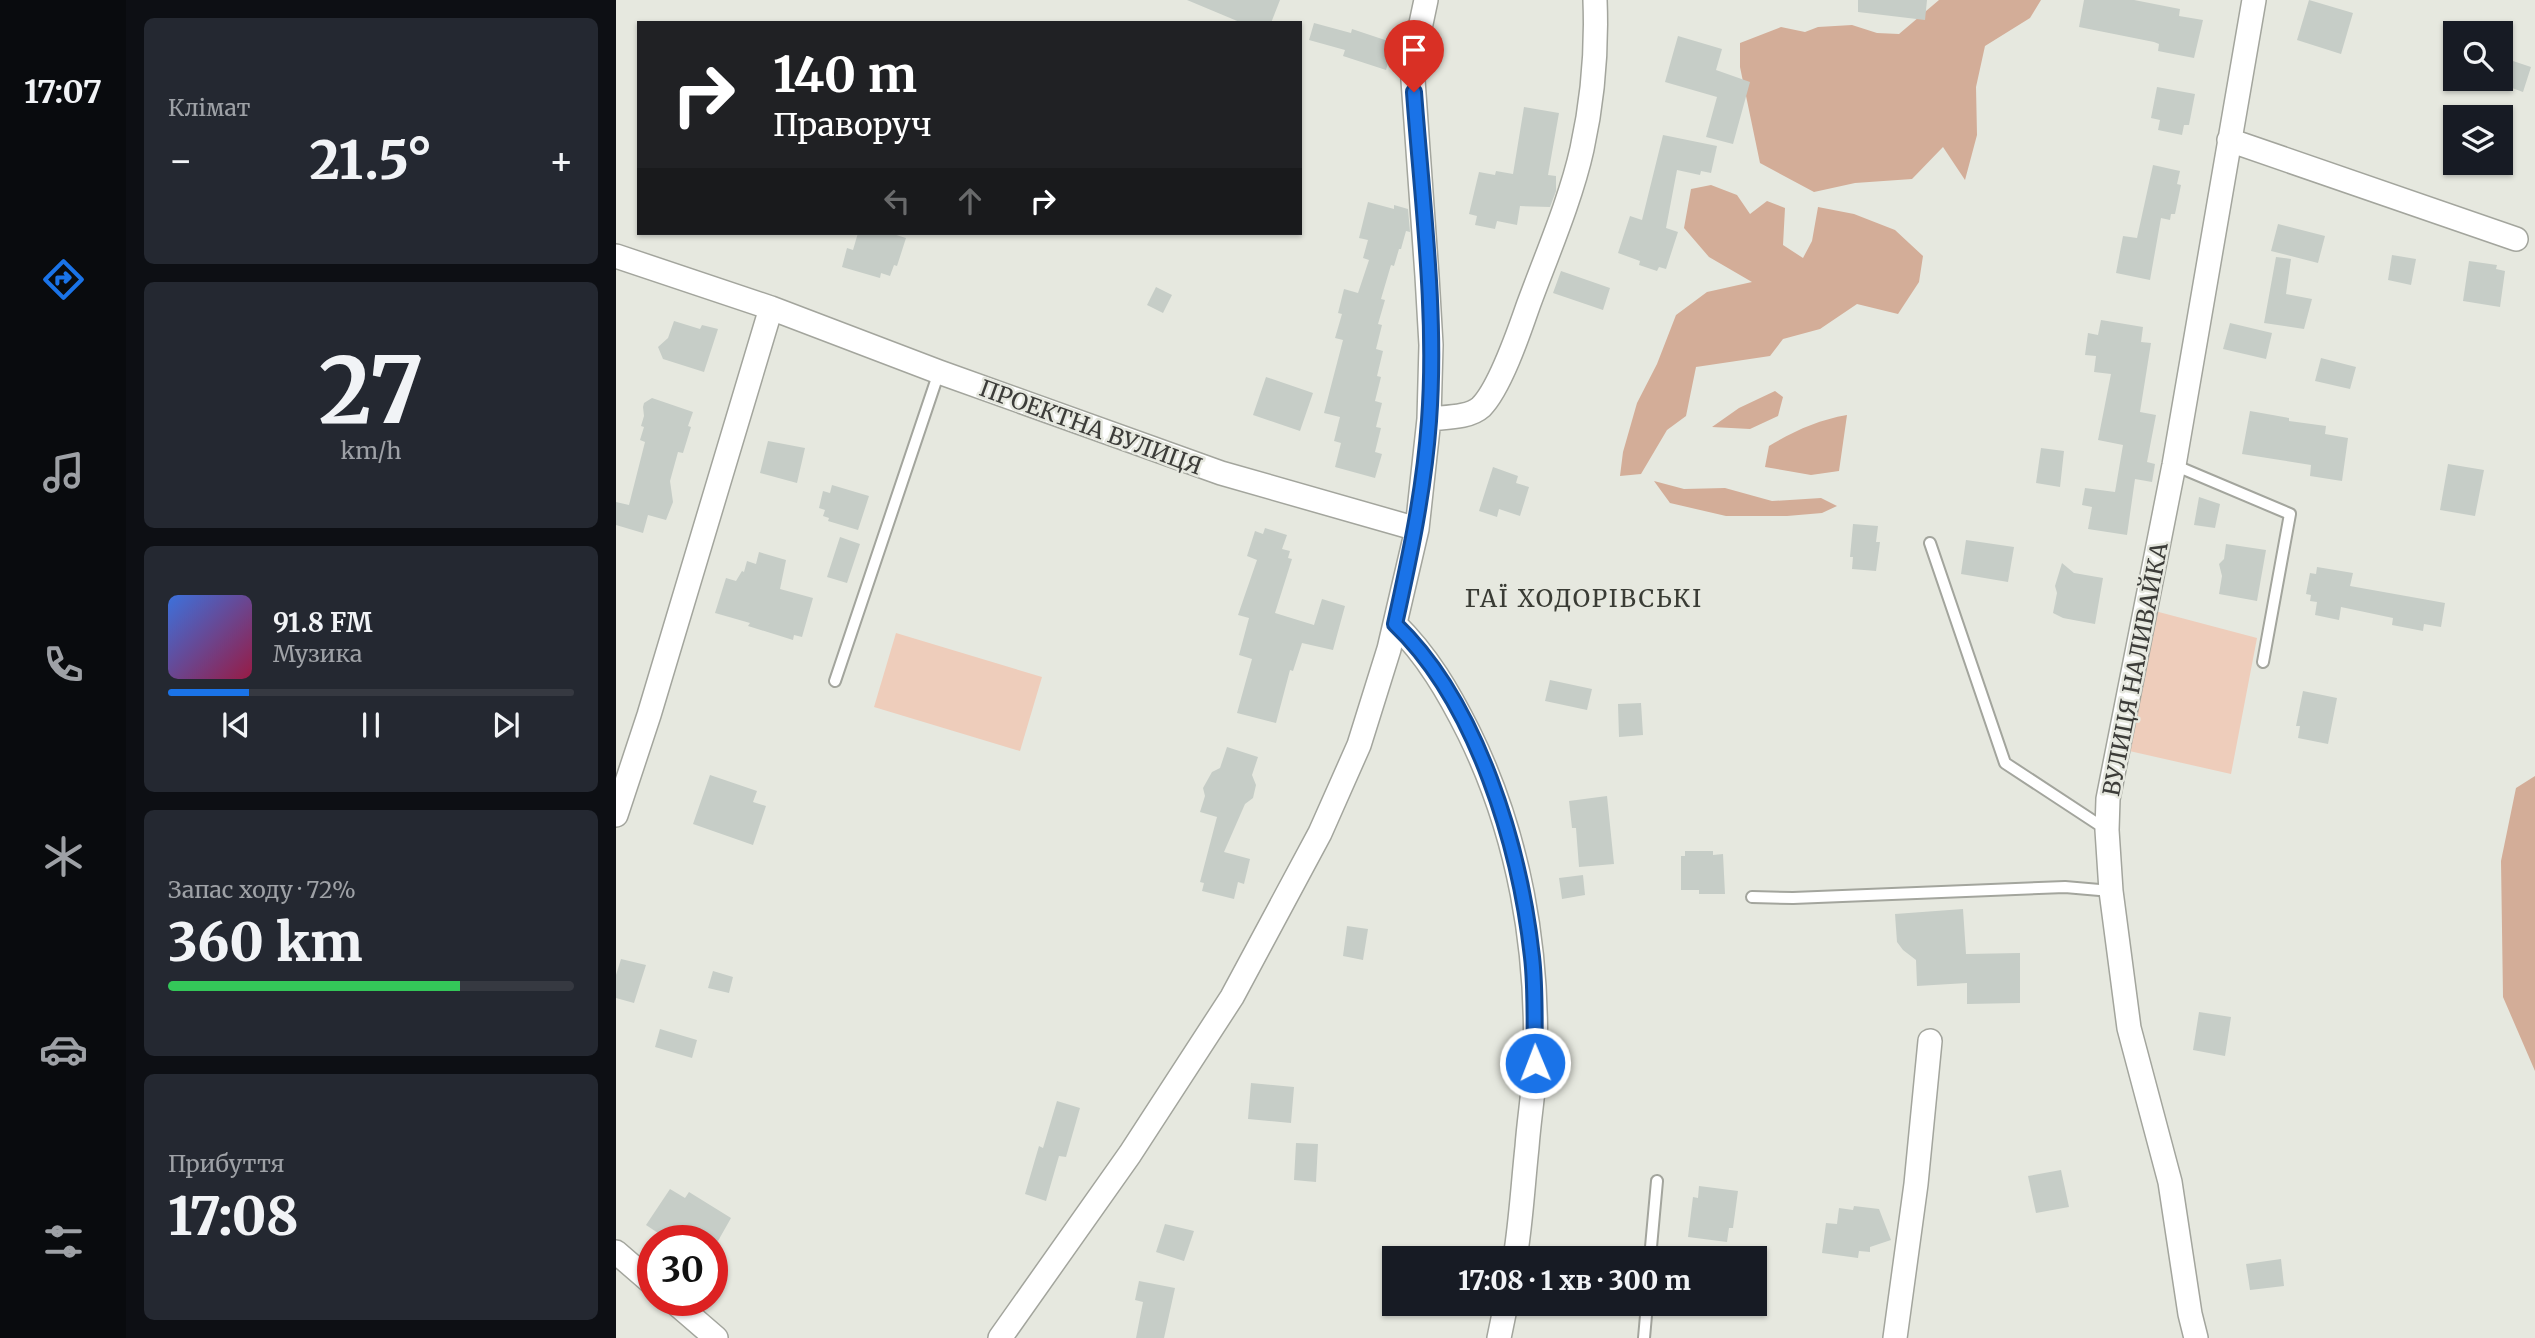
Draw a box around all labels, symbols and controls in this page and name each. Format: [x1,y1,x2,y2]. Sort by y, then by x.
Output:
pin [1384,20,1444,92]
map controls [2443,21,2513,175]
button: search [2443,21,2513,91]
icon: arrive [1395,31,1433,69]
text: 140 m [773,44,917,105]
icon: right [658,49,749,140]
text: 17:07 [24,72,102,112]
text: Клімат [168,93,250,122]
text: Праворуч [773,105,932,145]
button: layers [2443,105,2513,175]
text: 21.5° [310,128,432,193]
text: − [168,137,193,184]
text: + [549,137,574,184]
icon: left [878,182,916,220]
icon: ahead [951,182,989,220]
icon: right [1024,182,1062,220]
icon: directions [39,255,88,304]
text: 27 [318,333,424,448]
street label: ПРОЕКТНА ВУЛИЦЯ [976,373,1206,481]
text: km/h [341,436,401,465]
icon: music [39,448,88,497]
street label: ВУЛИЦЯ НАЛИВАЙКА [2096,539,2174,798]
district label: ГАЇ ХОДОРІВСЬКІ [1465,583,1703,614]
text: 91.8 FM [273,606,372,639]
text: Музика [273,639,362,668]
icon: phone [39,640,88,689]
icon: previous [217,706,255,744]
icon: pause [352,706,390,744]
icon: next [487,706,525,744]
icon: climate [39,832,88,881]
text: Запас ходу · 72% [168,875,356,904]
text: 360 km [168,910,363,975]
icon: car [39,1025,88,1074]
position arrow [1498,1026,1572,1100]
text: Прибуття [168,1149,285,1178]
text: 17:08 [168,1184,299,1249]
icon: filters [39,1217,88,1266]
speed limit sign: 30 [637,1225,728,1316]
text: 17:08 · 1 хв · 300 m [1458,1264,1691,1297]

